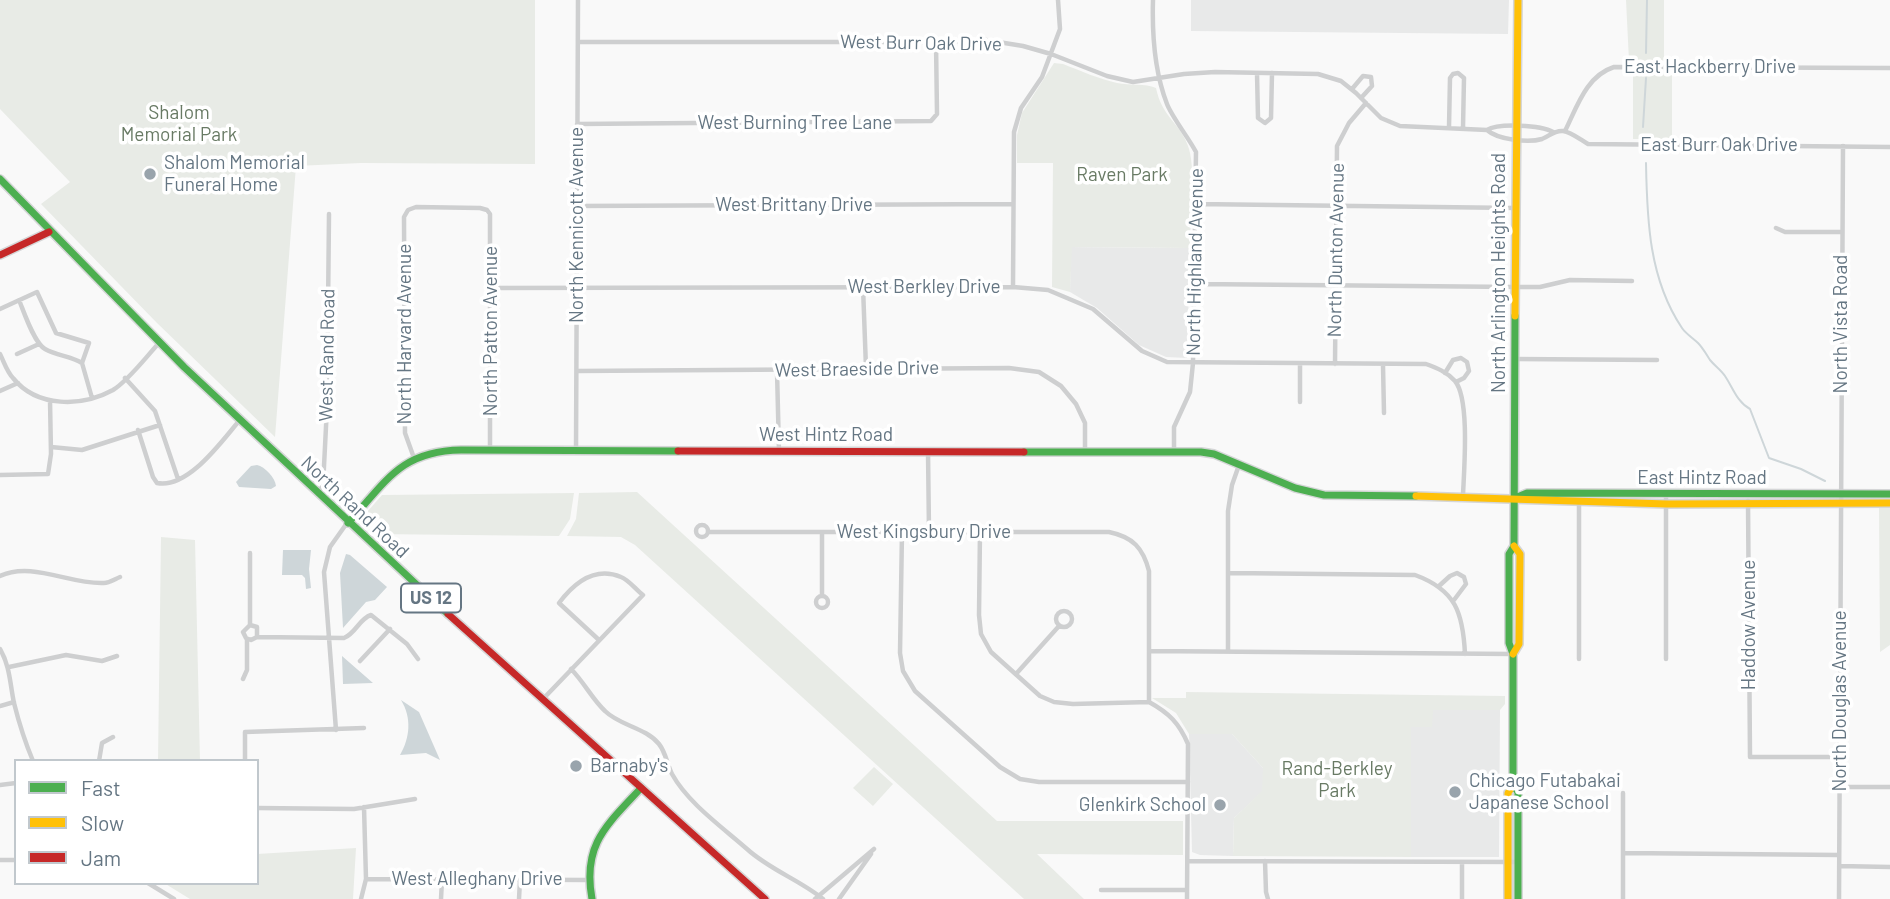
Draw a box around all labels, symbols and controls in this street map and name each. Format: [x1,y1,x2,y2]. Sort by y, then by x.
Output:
street label: West Burr Oak Drive [840,30,1002,56]
street label: East Hackberry Drive [1624,56,1796,78]
park label: Shalom Memorial Park [121,102,237,146]
street label: West Burning Tree Lane [698,112,892,134]
street label: North Kennicott Avenue [566,127,588,323]
street label: East Burr Oak Drive [1640,134,1798,156]
place label: Shalom Memorial Funeral Home [164,152,305,196]
street label: North Arlington Heights Road [1488,153,1510,393]
street label: North Dunton Avenue [1323,162,1349,338]
park label: Raven Park [1076,164,1168,186]
marker: Shalom Memorial Funeral Home [142,166,158,182]
street label: North Highland Avenue [1182,168,1208,356]
street label: West Brittany Drive [715,194,873,216]
street label: North Harvard Avenue [394,244,416,424]
street label: North Patton Avenue [480,246,502,416]
street label: North Vista Road [1830,255,1852,393]
street label: West Berkley Drive [847,276,1001,298]
street label: West Rand Road [314,288,340,422]
street label: West Braeside Drive [775,356,939,382]
street label: West Hintz Road [759,424,893,446]
street label: North Rand Road [296,451,414,563]
street label: East Hintz Road [1637,467,1767,489]
street label: West Kingsbury Drive [837,521,1011,543]
street label: Haddow Avenue [1738,560,1760,690]
road number: US 12 [401,584,461,612]
street label: North Douglas Avenue [1829,610,1851,792]
place label: Barnaby's [590,755,668,777]
marker: Barnaby's [568,758,584,774]
park label: Rand-Berkley Park [1282,758,1392,802]
legend [14,759,259,885]
place label: Chicago Futabakai Japanese School [1469,770,1621,814]
text: Fast [81,775,121,800]
marker: Chicago Futabakai Japanese School [1447,784,1463,800]
place label: Glenkirk School [1079,794,1206,816]
marker: Glenkirk School [1212,797,1228,813]
text: Slow [81,810,124,835]
text: Jam [81,845,121,870]
street label: West Alleghany Drive [391,868,563,890]

